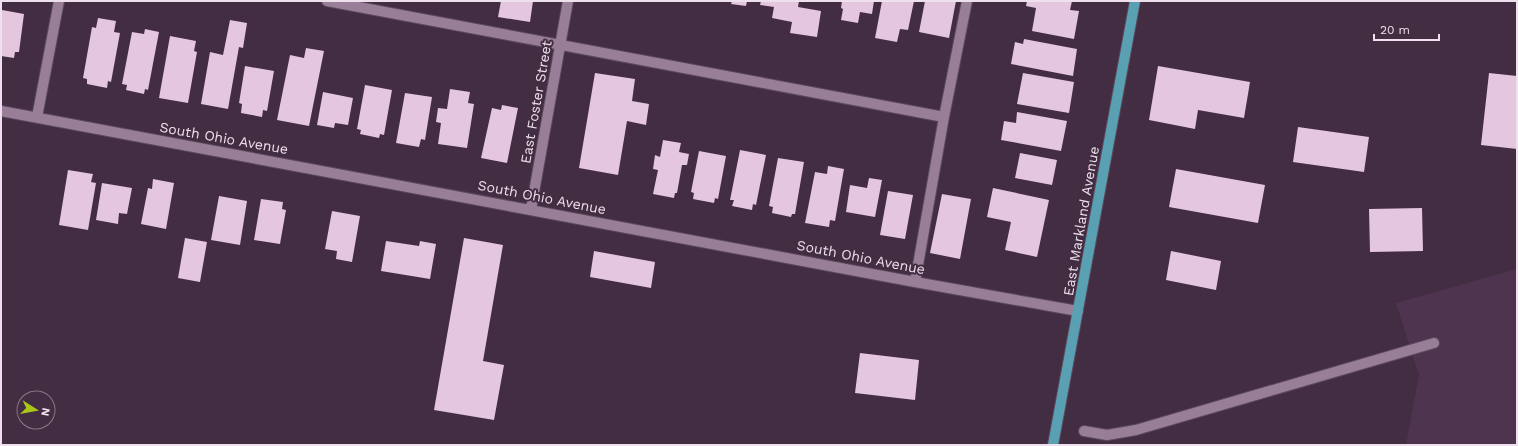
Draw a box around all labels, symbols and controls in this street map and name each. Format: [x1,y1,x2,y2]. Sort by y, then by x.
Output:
scale bar [1374,16,1439,42]
text: 20 m [1380,23,1410,37]
street label: East Foster Street [517,39,555,165]
street label: South Ohio Avenue [158,119,290,157]
street label: East Markland Avenue [1060,145,1102,297]
street label: South Ohio Avenue [477,177,607,217]
street label: South Ohio Avenue [796,237,926,277]
north arrow [16,390,56,430]
text: N [38,407,52,417]

